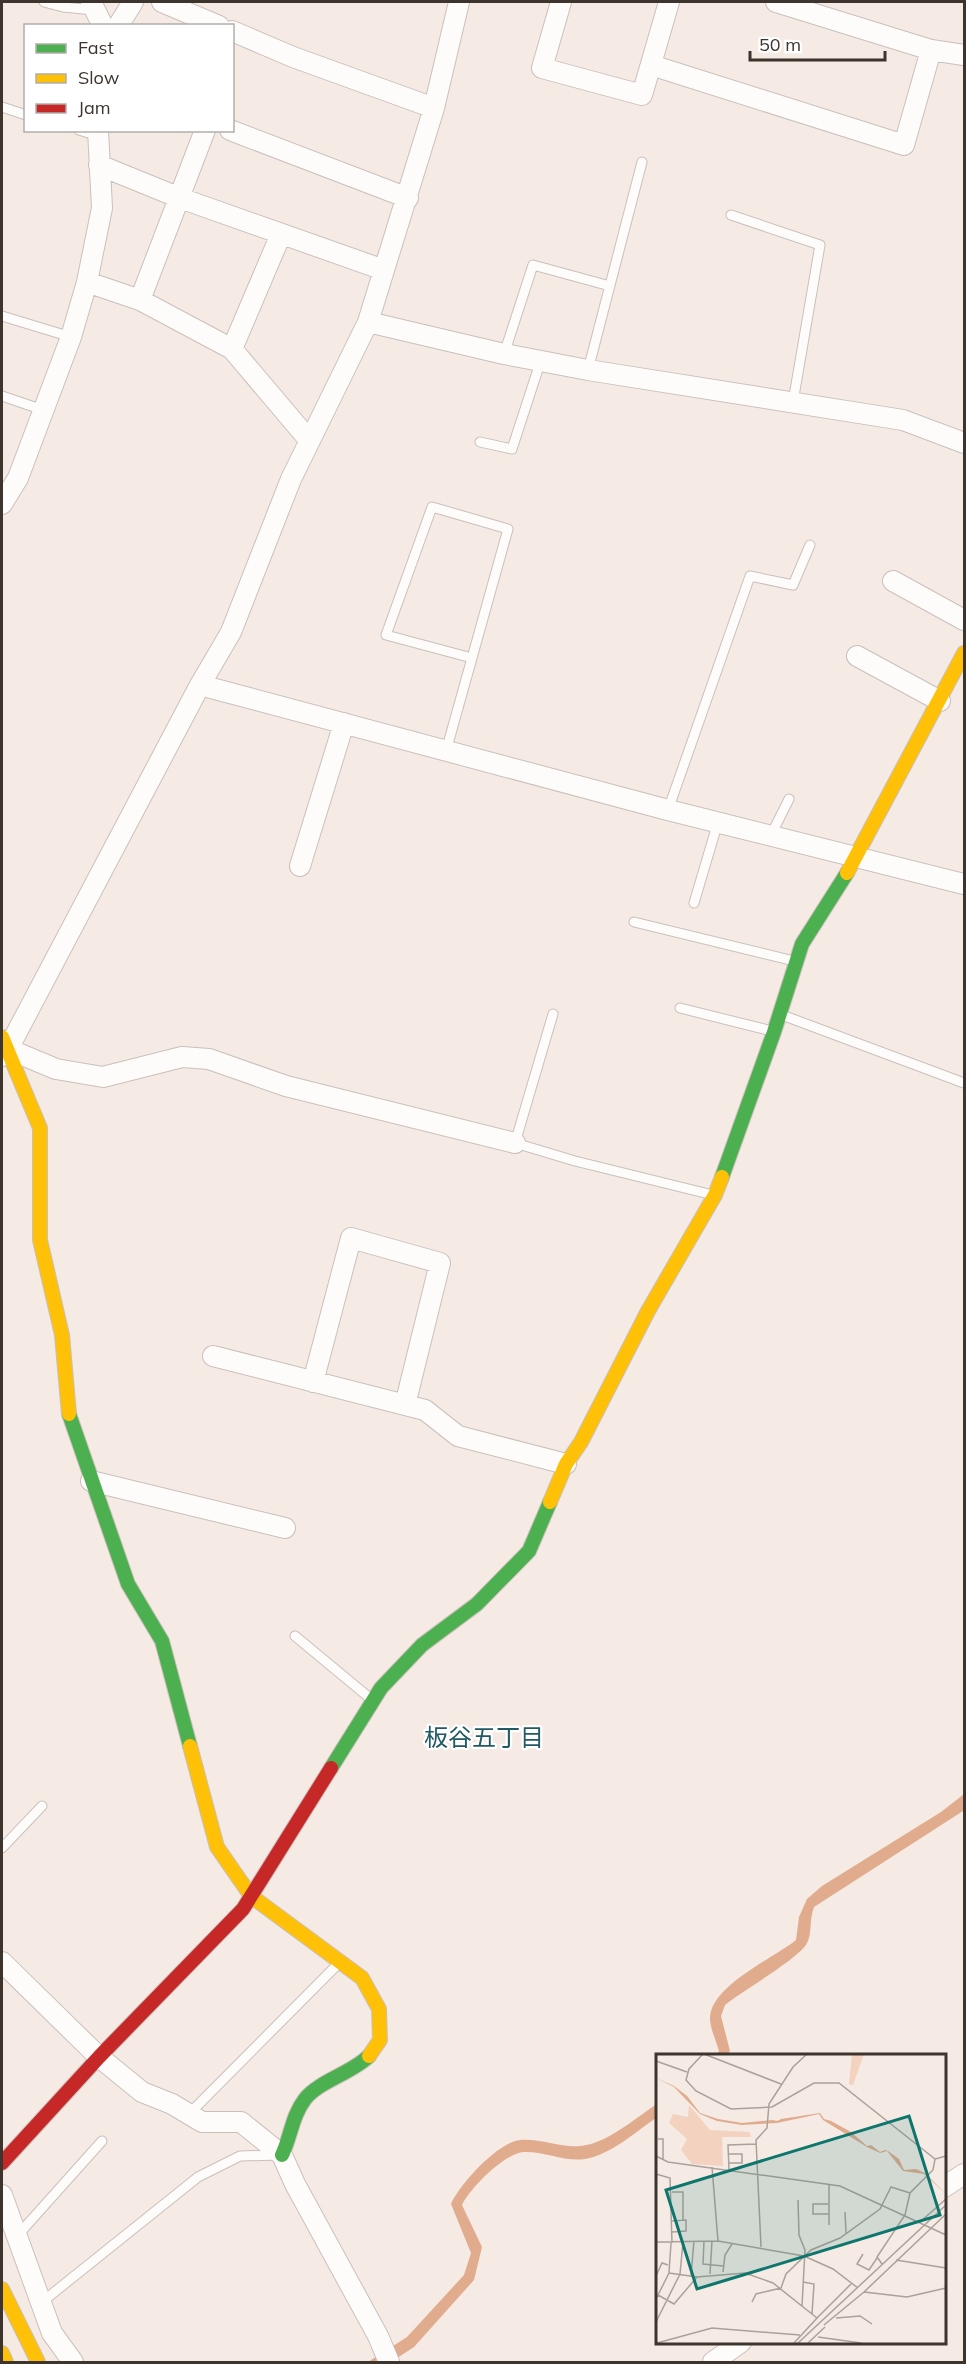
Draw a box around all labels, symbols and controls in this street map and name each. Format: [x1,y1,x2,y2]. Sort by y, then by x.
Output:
legend [24,24,234,132]
scale bar [750,24,885,62]
text: 50 m [759,33,801,56]
text: Fast [78,36,114,59]
text: Slow [78,66,120,89]
text: Jam [78,96,111,119]
district label: 板谷五丁目 [424,1722,544,1752]
inset map [656,2054,945,2343]

